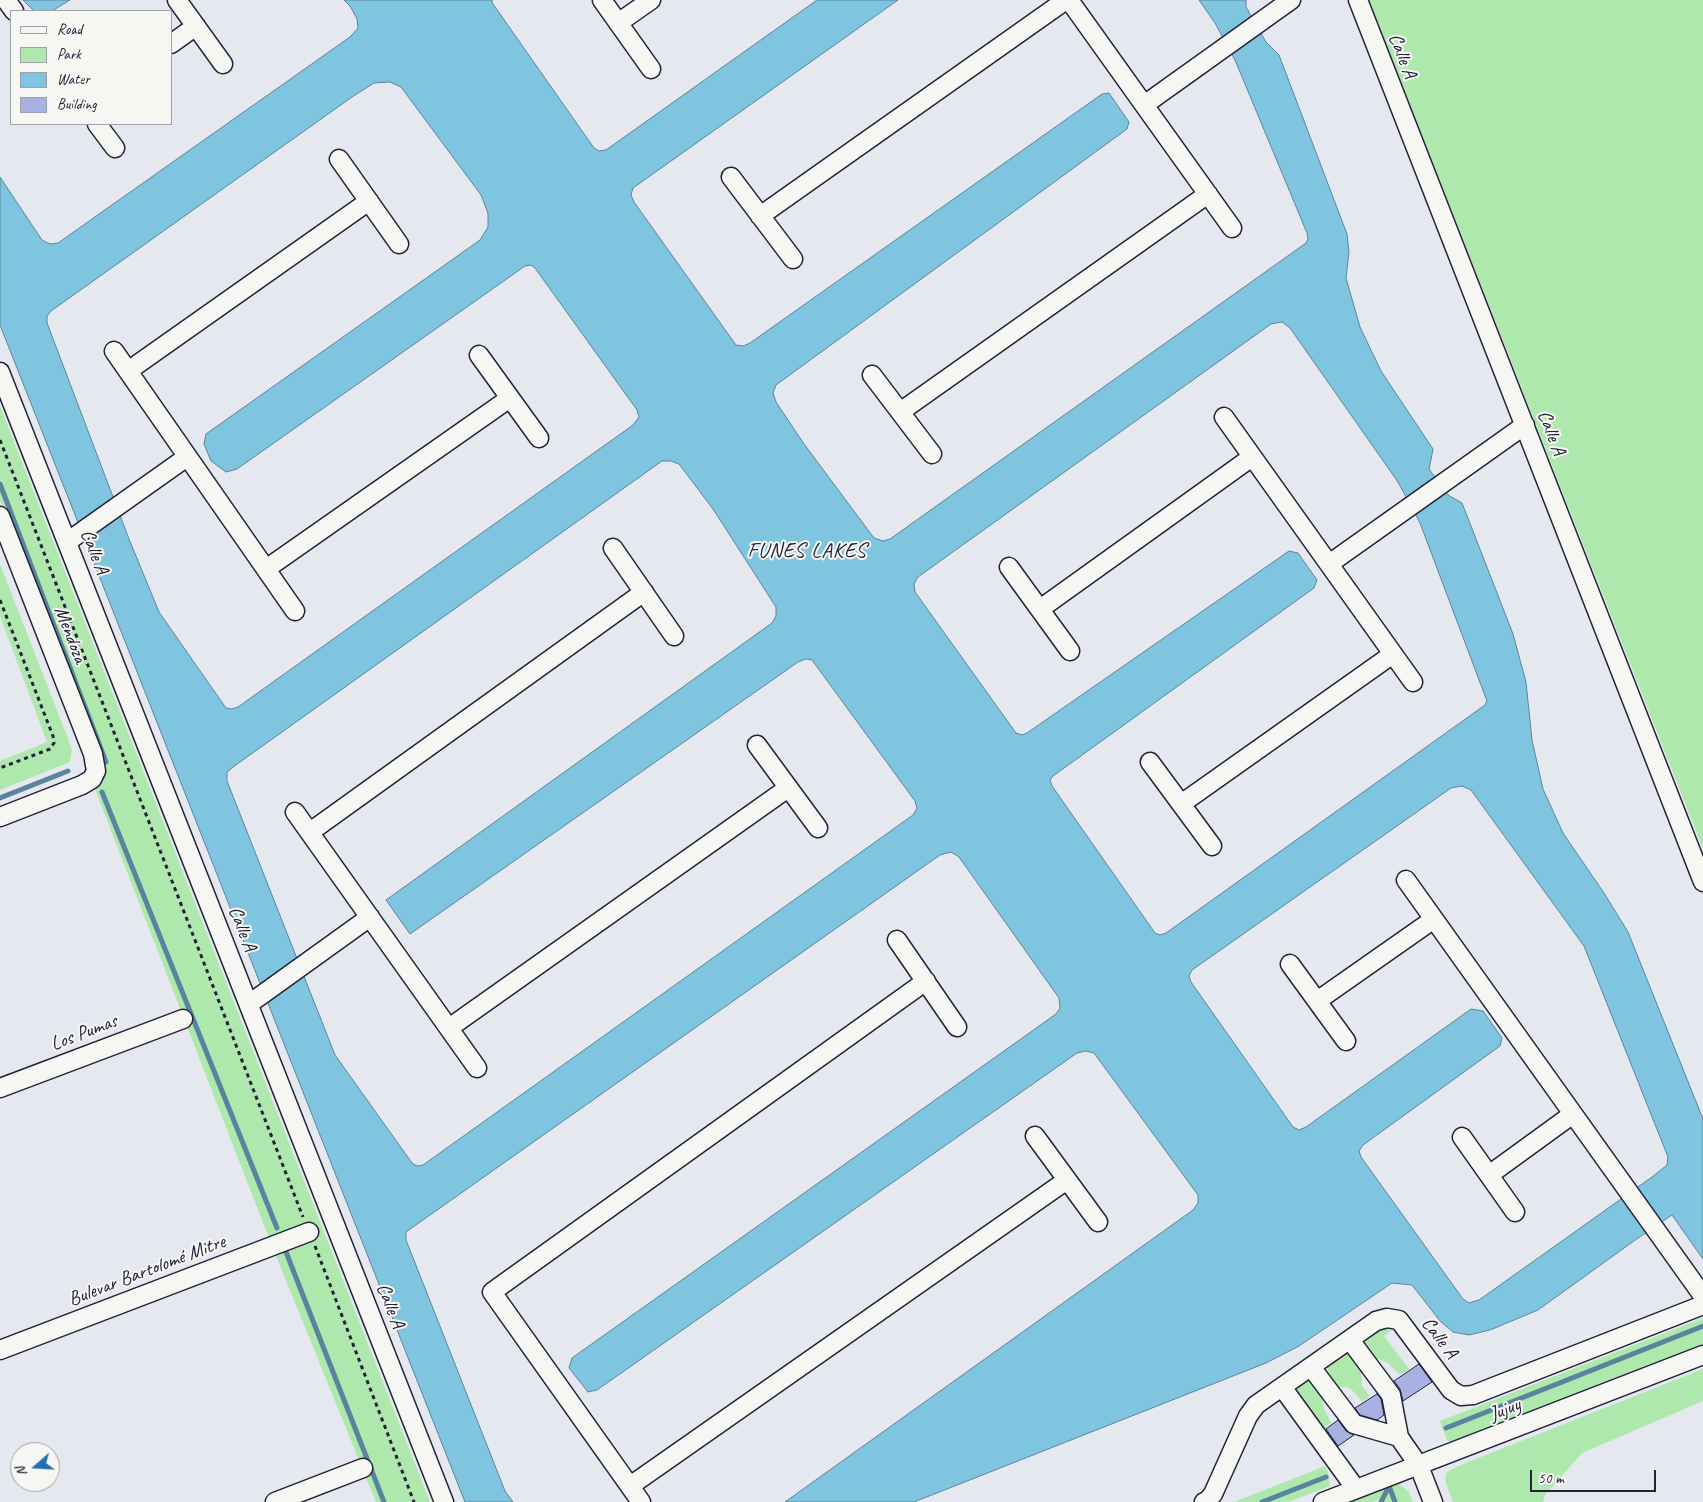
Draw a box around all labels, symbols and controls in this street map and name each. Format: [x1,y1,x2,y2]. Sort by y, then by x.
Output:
legend [10,10,172,125]
text: Road [57,20,82,39]
street label: Calle A [1382,30,1422,82]
text: Park [57,45,81,64]
text: Water [57,70,90,89]
text: Building [57,95,96,114]
street label: Calle A [1531,407,1571,459]
street label: Calle A [74,526,114,578]
district label: FUNES LAKES [746,538,868,564]
street label: Mendoza [48,603,92,667]
street label: Calle A [222,903,262,955]
street label: Los Pumas [47,1009,121,1057]
street label: Bulevar Bartolomé Mitre [65,1230,229,1312]
street label: Calle A [370,1280,410,1332]
street label: Calle A [1415,1312,1463,1364]
street label: Jujuy [1486,1393,1524,1427]
north arrow [10,1442,60,1492]
scale bar [1533,1460,1659,1492]
text: N [12,1465,31,1479]
text: 50 m [1538,1469,1564,1488]

